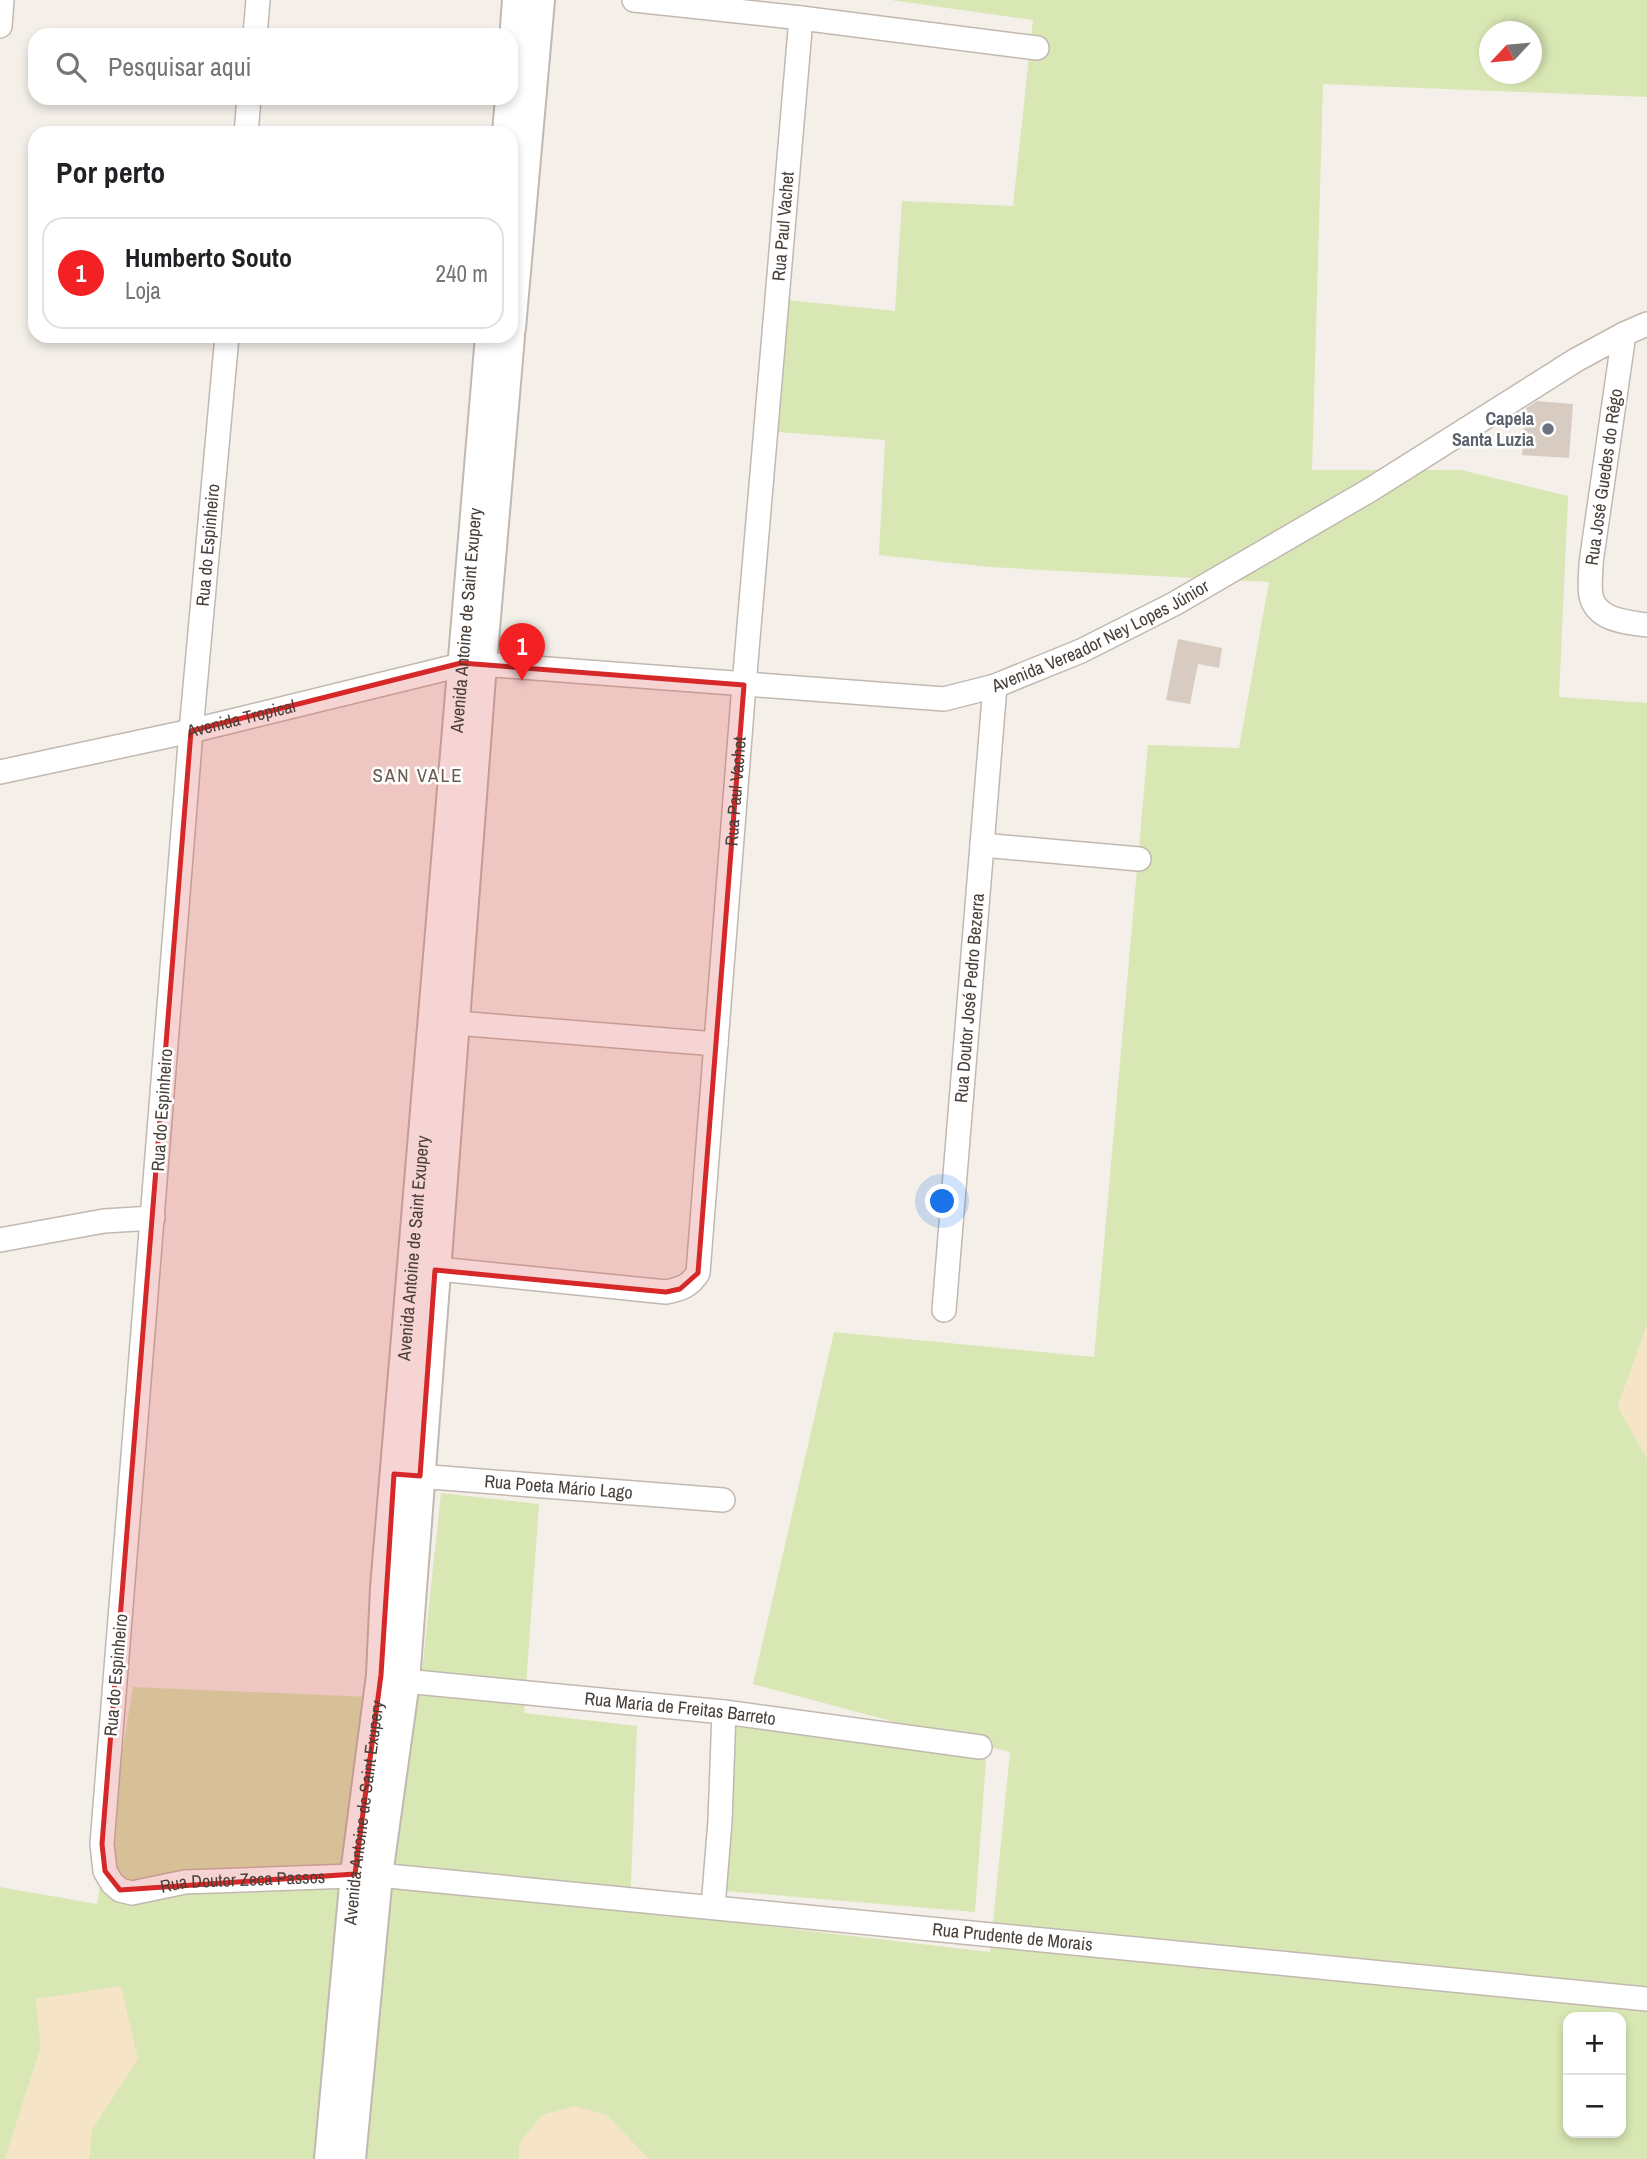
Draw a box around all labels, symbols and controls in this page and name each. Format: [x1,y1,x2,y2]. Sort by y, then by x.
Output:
north arrow [1479,21,1542,84]
search box [28,28,518,105]
icon: search [52,48,90,86]
text: Pesquisar aqui [108,49,251,84]
text: Por perto [56,152,165,192]
street label: Rua Paul Vachet [766,170,800,282]
text: Humberto Souto [125,240,292,275]
text: 1 [76,258,86,289]
text: 240 m [436,258,488,289]
text: Loja [125,275,161,306]
street label: Rua José Guedes do Rêgo [1579,387,1628,567]
place label: Capela Santa Luzia [1452,406,1535,452]
marker: Capela Santa Luzia [1540,421,1556,437]
street label: Rua do Espinheiro [190,483,225,607]
street label: Avenida Antoine de Saint Exupery [444,506,488,735]
street label: Avenida Vereador Ney Lopes Júnior [987,573,1213,698]
pin: 1 [499,623,545,681]
street label: Avenida Tropical [183,693,298,744]
street label: Rua Paul Vachet [718,736,752,847]
district label: SAN VALE [372,762,464,788]
street label: Rua Doutor José Pedro Bezerra [948,892,990,1104]
street label: Rua do Espinheiro [145,1048,178,1172]
street label: Avenida Antoine de Saint Exupery [391,1134,435,1363]
your location [925,1184,959,1218]
street label: Rua Poeta Mário Lago [483,1468,634,1505]
street label: Rua do Espinheiro [98,1613,133,1737]
street label: Rua Maria de Freitas Barreto [583,1686,777,1731]
street label: Avenida Antoine de Saint Exupery [337,1699,390,1927]
street label: Rua Doutor Zeca Passos [158,1864,326,1899]
street label: Rua Prudente de Morais [931,1916,1094,1957]
map controls [1563,2012,1626,2138]
button: + [1563,2012,1626,2075]
button: − [1563,2075,1626,2138]

